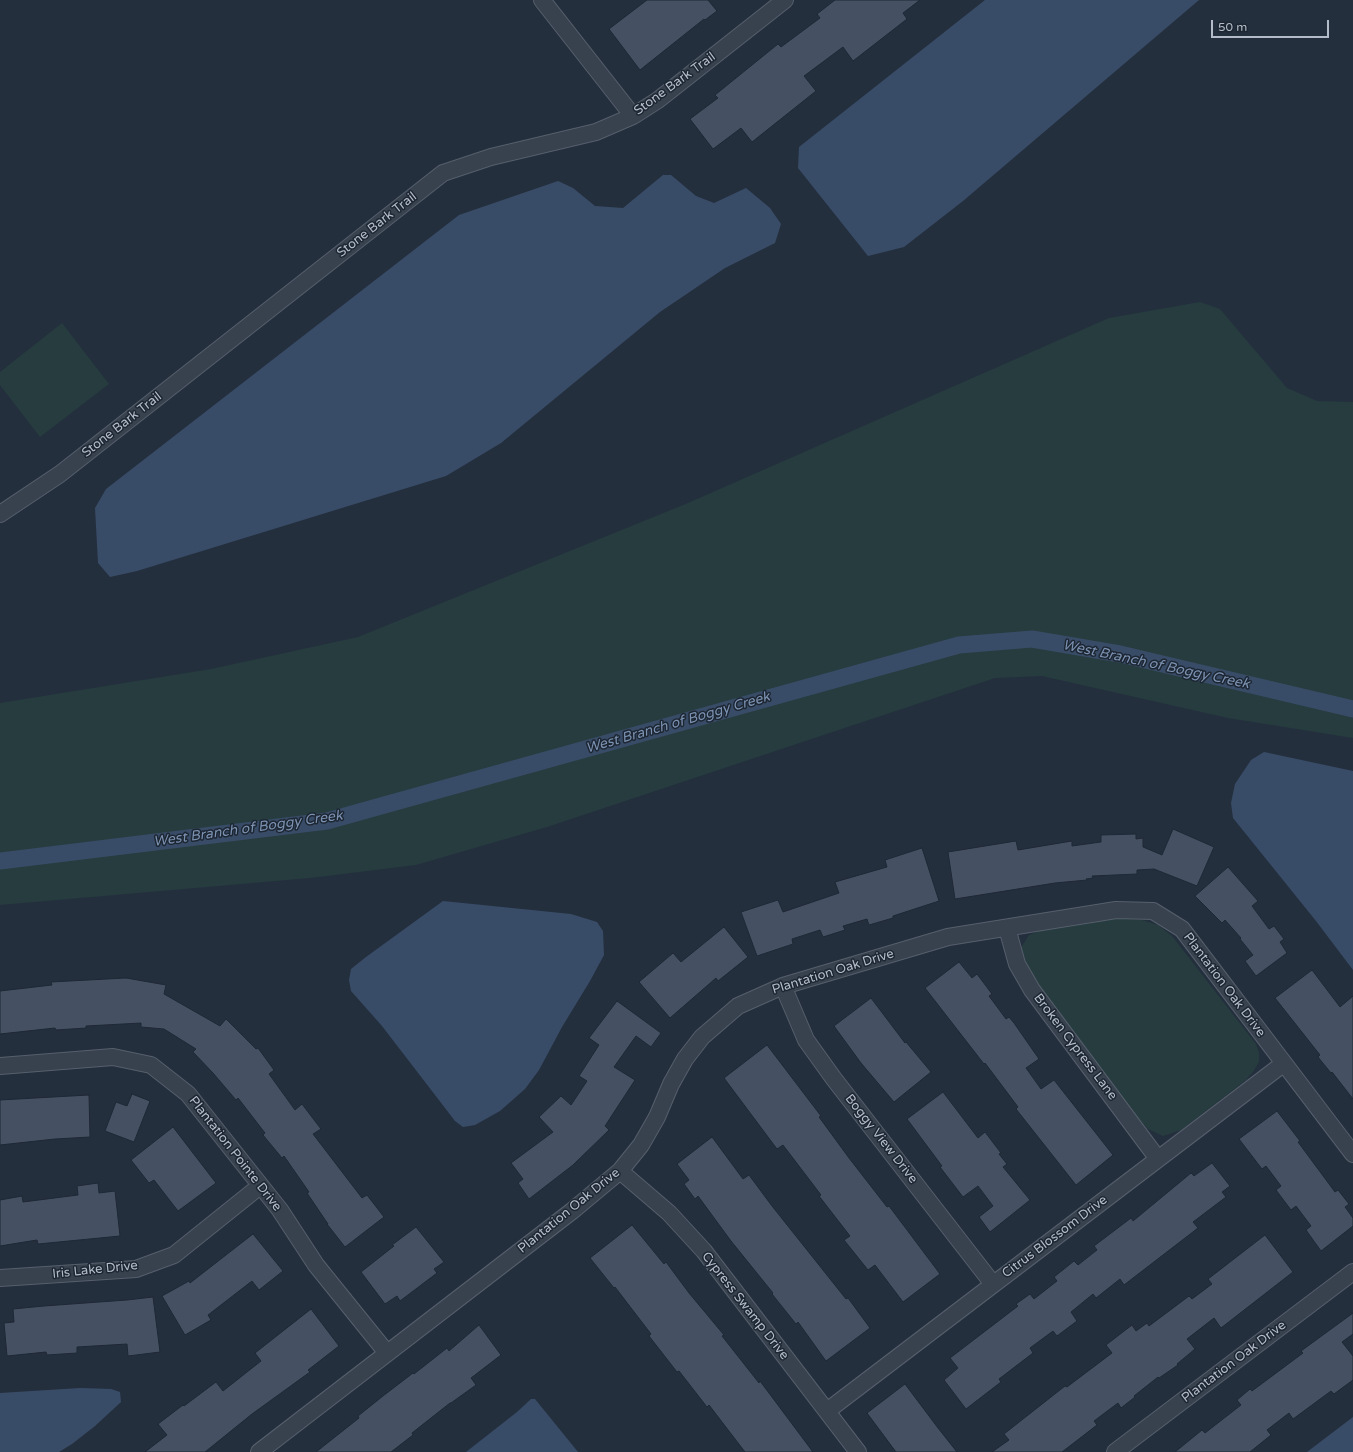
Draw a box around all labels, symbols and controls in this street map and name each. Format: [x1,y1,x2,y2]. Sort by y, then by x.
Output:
scale bar [1213,12,1331,38]
text: 50 m [1218,20,1247,34]
street label: Stone Bark Trail [631,49,719,119]
street label: Stone Bark Trail [334,189,420,261]
street label: Stone Bark Trail [79,389,165,461]
water label: West Branch of Boggy Creek [1061,637,1251,693]
water label: West Branch of Boggy Creek [584,689,772,757]
water label: West Branch of Boggy Creek [152,807,344,851]
street label: Plantation Oak Drive [1180,930,1268,1040]
street label: Plantation Oak Drive [770,946,896,998]
street label: Broken Cypress Lane [1030,991,1120,1103]
street label: Boggy View Drive [841,1091,921,1187]
street label: Plantation Pointe Drive [185,1093,285,1215]
street label: Plantation Oak Drive [515,1165,623,1257]
street label: Citrus Blossom Drive [999,1192,1111,1282]
street label: Cypress Swamp Drive [698,1249,792,1363]
street label: Iris Lake Drive [51,1258,139,1282]
street label: Plantation Oak Drive [1179,1318,1289,1406]

